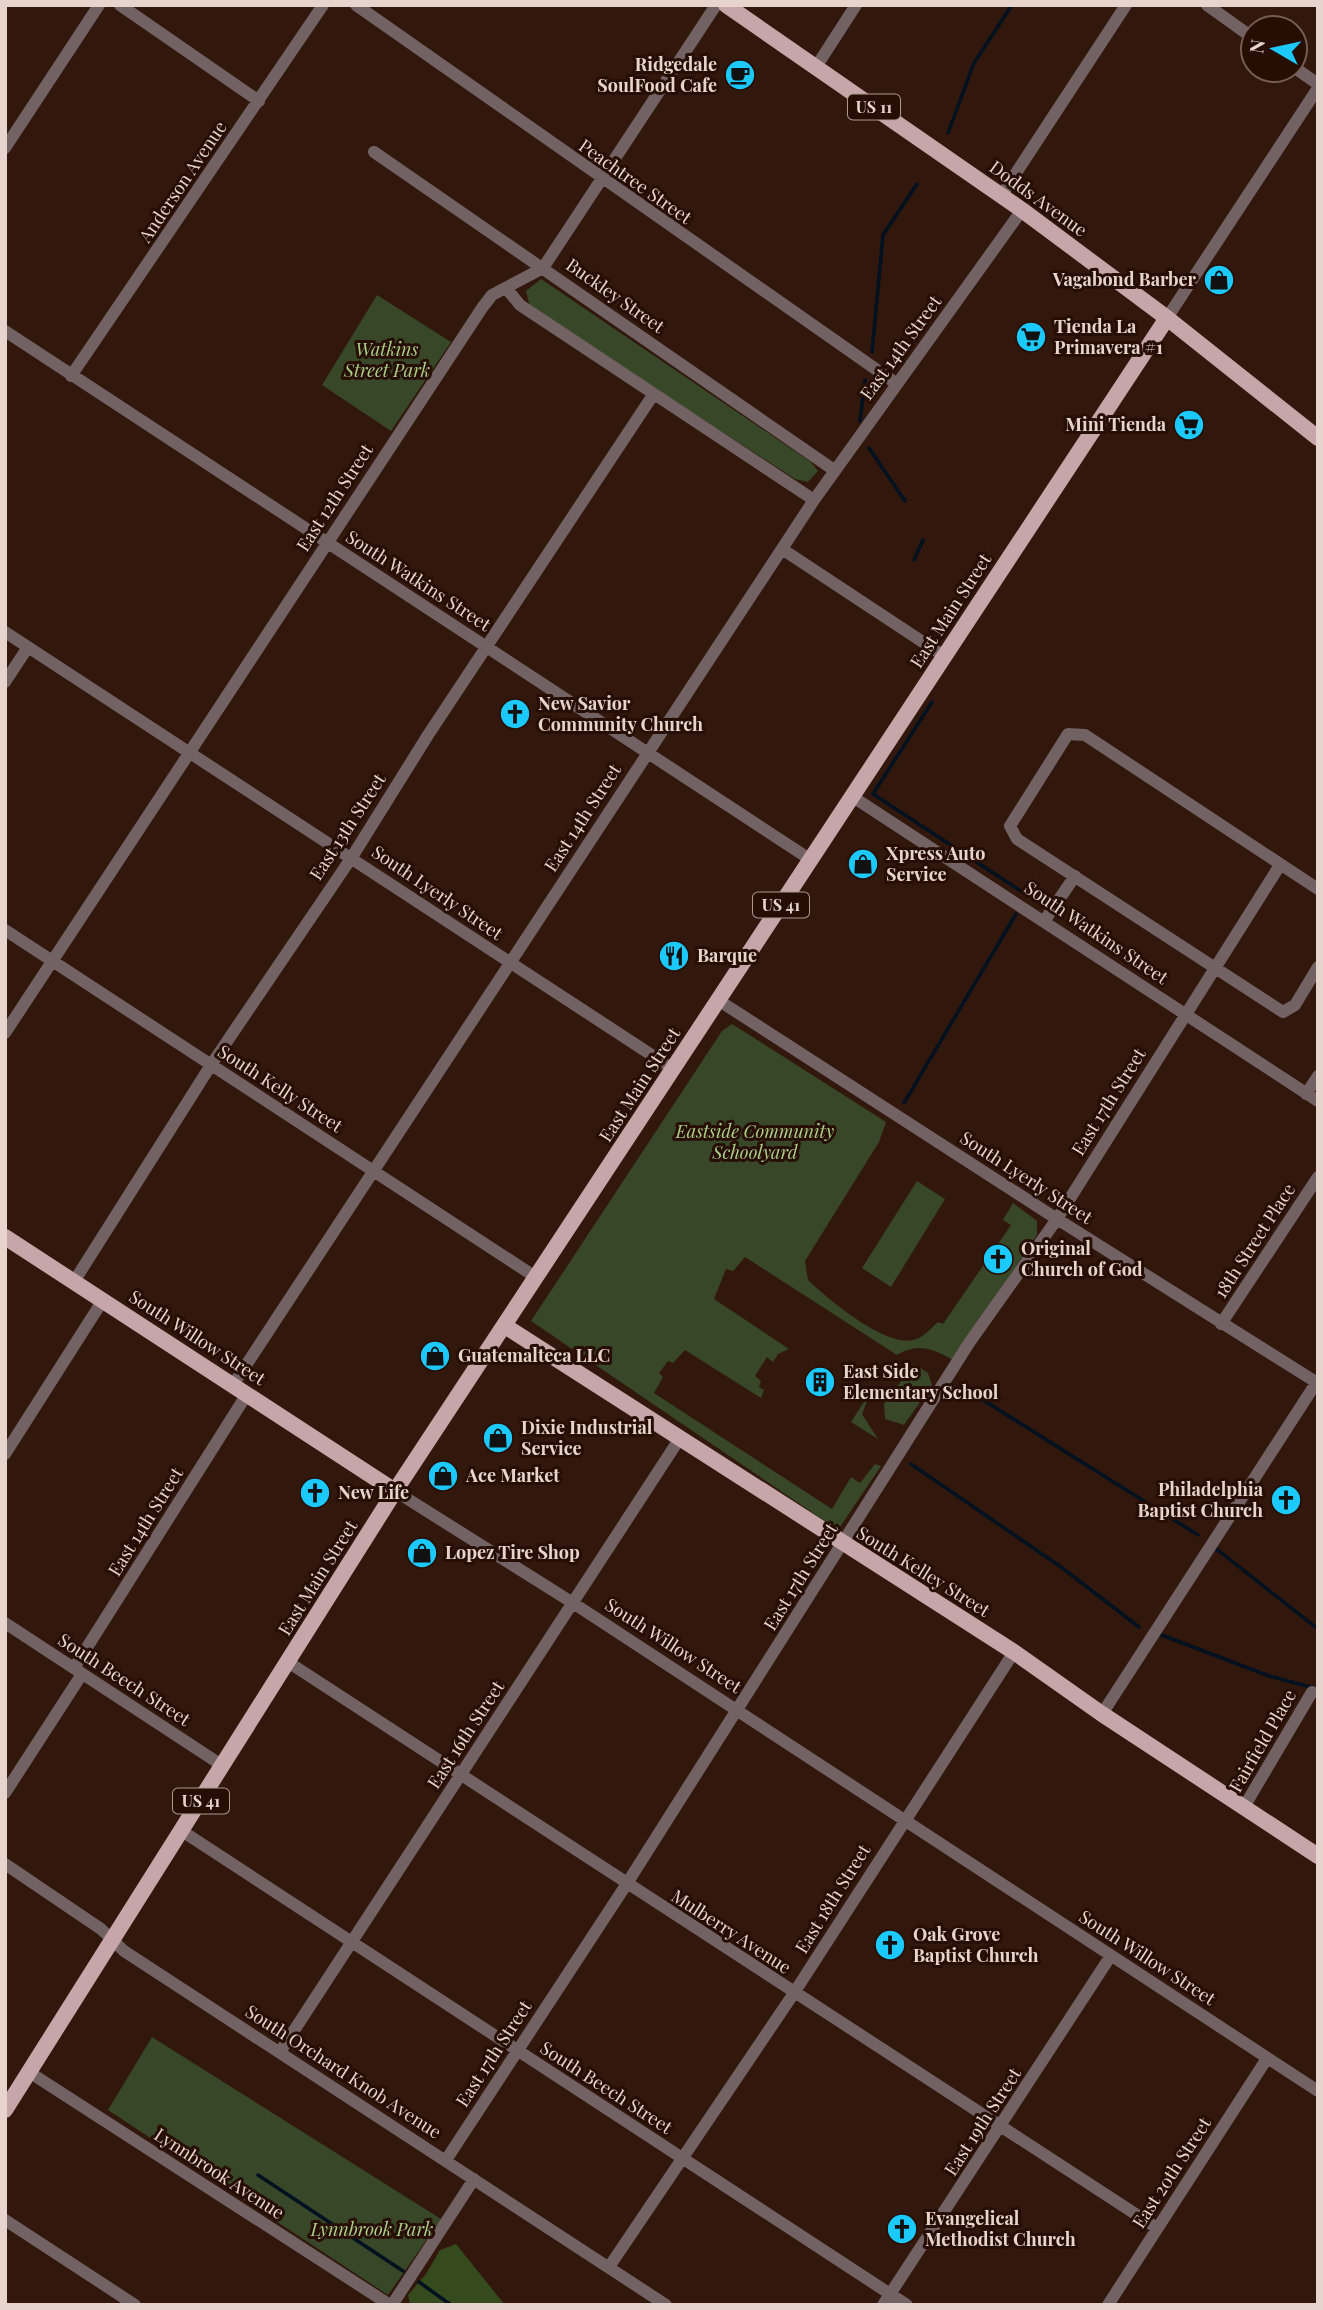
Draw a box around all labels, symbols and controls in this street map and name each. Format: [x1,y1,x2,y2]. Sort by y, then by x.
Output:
north arrow [1239,14,1309,84]
text: N [1242,37,1270,55]
place label: Ridgedale SoulFood Cafe [597,52,717,97]
cafe icon: Ridgedale SoulFood Cafe [723,58,757,92]
road number: US 11 [848,94,900,120]
street label: Anderson Avenue [132,116,232,248]
street label: Peachtree Street [574,133,697,229]
street label: Dodds Avenue [985,155,1092,242]
street label: Buckley Street [562,252,670,338]
shop icon: Vagabond Barber [1202,263,1236,297]
place label: Vagabond Barber [1052,267,1197,291]
street label: East 14th Street [854,290,947,405]
place label: Tienda La Primavera #1 [1054,314,1163,359]
supermarket icon: Tienda La Primavera #1 [1014,320,1048,354]
park label: Watkins Street Park [343,337,430,382]
supermarket icon: Mini Tienda [1172,408,1206,442]
place label: Mini Tienda [1065,412,1167,436]
street label: East 12th Street [290,439,378,556]
street label: South Watkins Street [341,524,496,636]
street label: East Main Street [904,548,996,672]
place label: New Savior Community Church [538,691,703,736]
church icon: New Savior Community Church [498,697,532,731]
street label: East 14th Street [538,758,626,876]
street label: East 13th Street [304,768,391,884]
street label: South Lyerly Street [367,839,508,945]
place label: Xpress Auto Service [886,841,985,886]
shop icon: Xpress Auto Service [846,847,880,881]
street label: South Watkins Street [1020,875,1174,990]
road number: US 41 [753,892,809,917]
restaurant icon: Barque [657,939,691,973]
place label: Barque [697,943,757,967]
street label: East Main Street [593,1022,685,1146]
street label: South Kelly Street [214,1039,348,1138]
street label: East 17th Street [1066,1043,1151,1160]
park label: Eastside Community Schoolyard [675,1119,835,1164]
street label: South Lyerly Street [956,1125,1098,1229]
street label: 18th Street Place [1208,1178,1300,1302]
place label: Original Church of God [1021,1236,1143,1281]
church icon: Original Church of God [981,1242,1015,1276]
street label: South Willow Street [125,1284,271,1391]
shop icon: Guatemalteca LLC [418,1339,452,1373]
place label: Guatemalteca LLC [458,1343,610,1367]
place label: East Side Elementary School [843,1359,999,1404]
building icon: East Side Elementary School [803,1365,837,1399]
place label: Dixie Industrial Service [521,1415,653,1460]
shop icon: Dixie Industrial Service [481,1421,515,1455]
shop icon: Ace Market [426,1459,460,1493]
street label: East 14th Street [102,1462,188,1580]
place label: Ace Market [465,1463,560,1487]
church icon: New Life [298,1476,332,1510]
place label: Philadelphia Baptist Church [1137,1477,1264,1522]
place label: New Life [338,1480,409,1504]
church icon: Philadelphia Baptist Church [1269,1483,1303,1517]
street label: East Main Street [272,1515,363,1640]
street label: East 17th Street [758,1518,843,1635]
street label: South Kelley Street [852,1520,995,1622]
shop icon: Lopez Tire Shop [405,1536,439,1570]
place label: Lopez Tire Shop [445,1540,580,1564]
street label: South Willow Street [601,1592,747,1699]
street label: South Beech Street [54,1627,196,1731]
street label: East 16th Street [421,1675,509,1793]
street label: Fairfield Place [1223,1685,1301,1796]
road number: US 41 [173,1788,229,1814]
street label: East 18th Street [789,1839,876,1958]
street label: Mulberry Avenue [667,1883,796,1979]
street label: South Willow Street [1075,1904,1221,2011]
place label: Oak Grove Baptist Church [913,1922,1039,1967]
church icon: Oak Grove Baptist Church [873,1928,907,1962]
street label: East 17th Street [450,1995,537,2111]
street label: South Orchard Knob Avenue [241,1999,446,2144]
street label: South Beech Street [536,2035,678,2139]
street label: East 19th Street [938,2062,1026,2180]
street label: East 20th Street [1126,2112,1216,2233]
street label: Lynnbrook Avenue [150,2122,289,2224]
place label: Evangelical Methodist Church [925,2206,1076,2251]
church icon: Evangelical Methodist Church [885,2212,919,2246]
park label: Lynnbrook Park [310,2217,433,2241]

